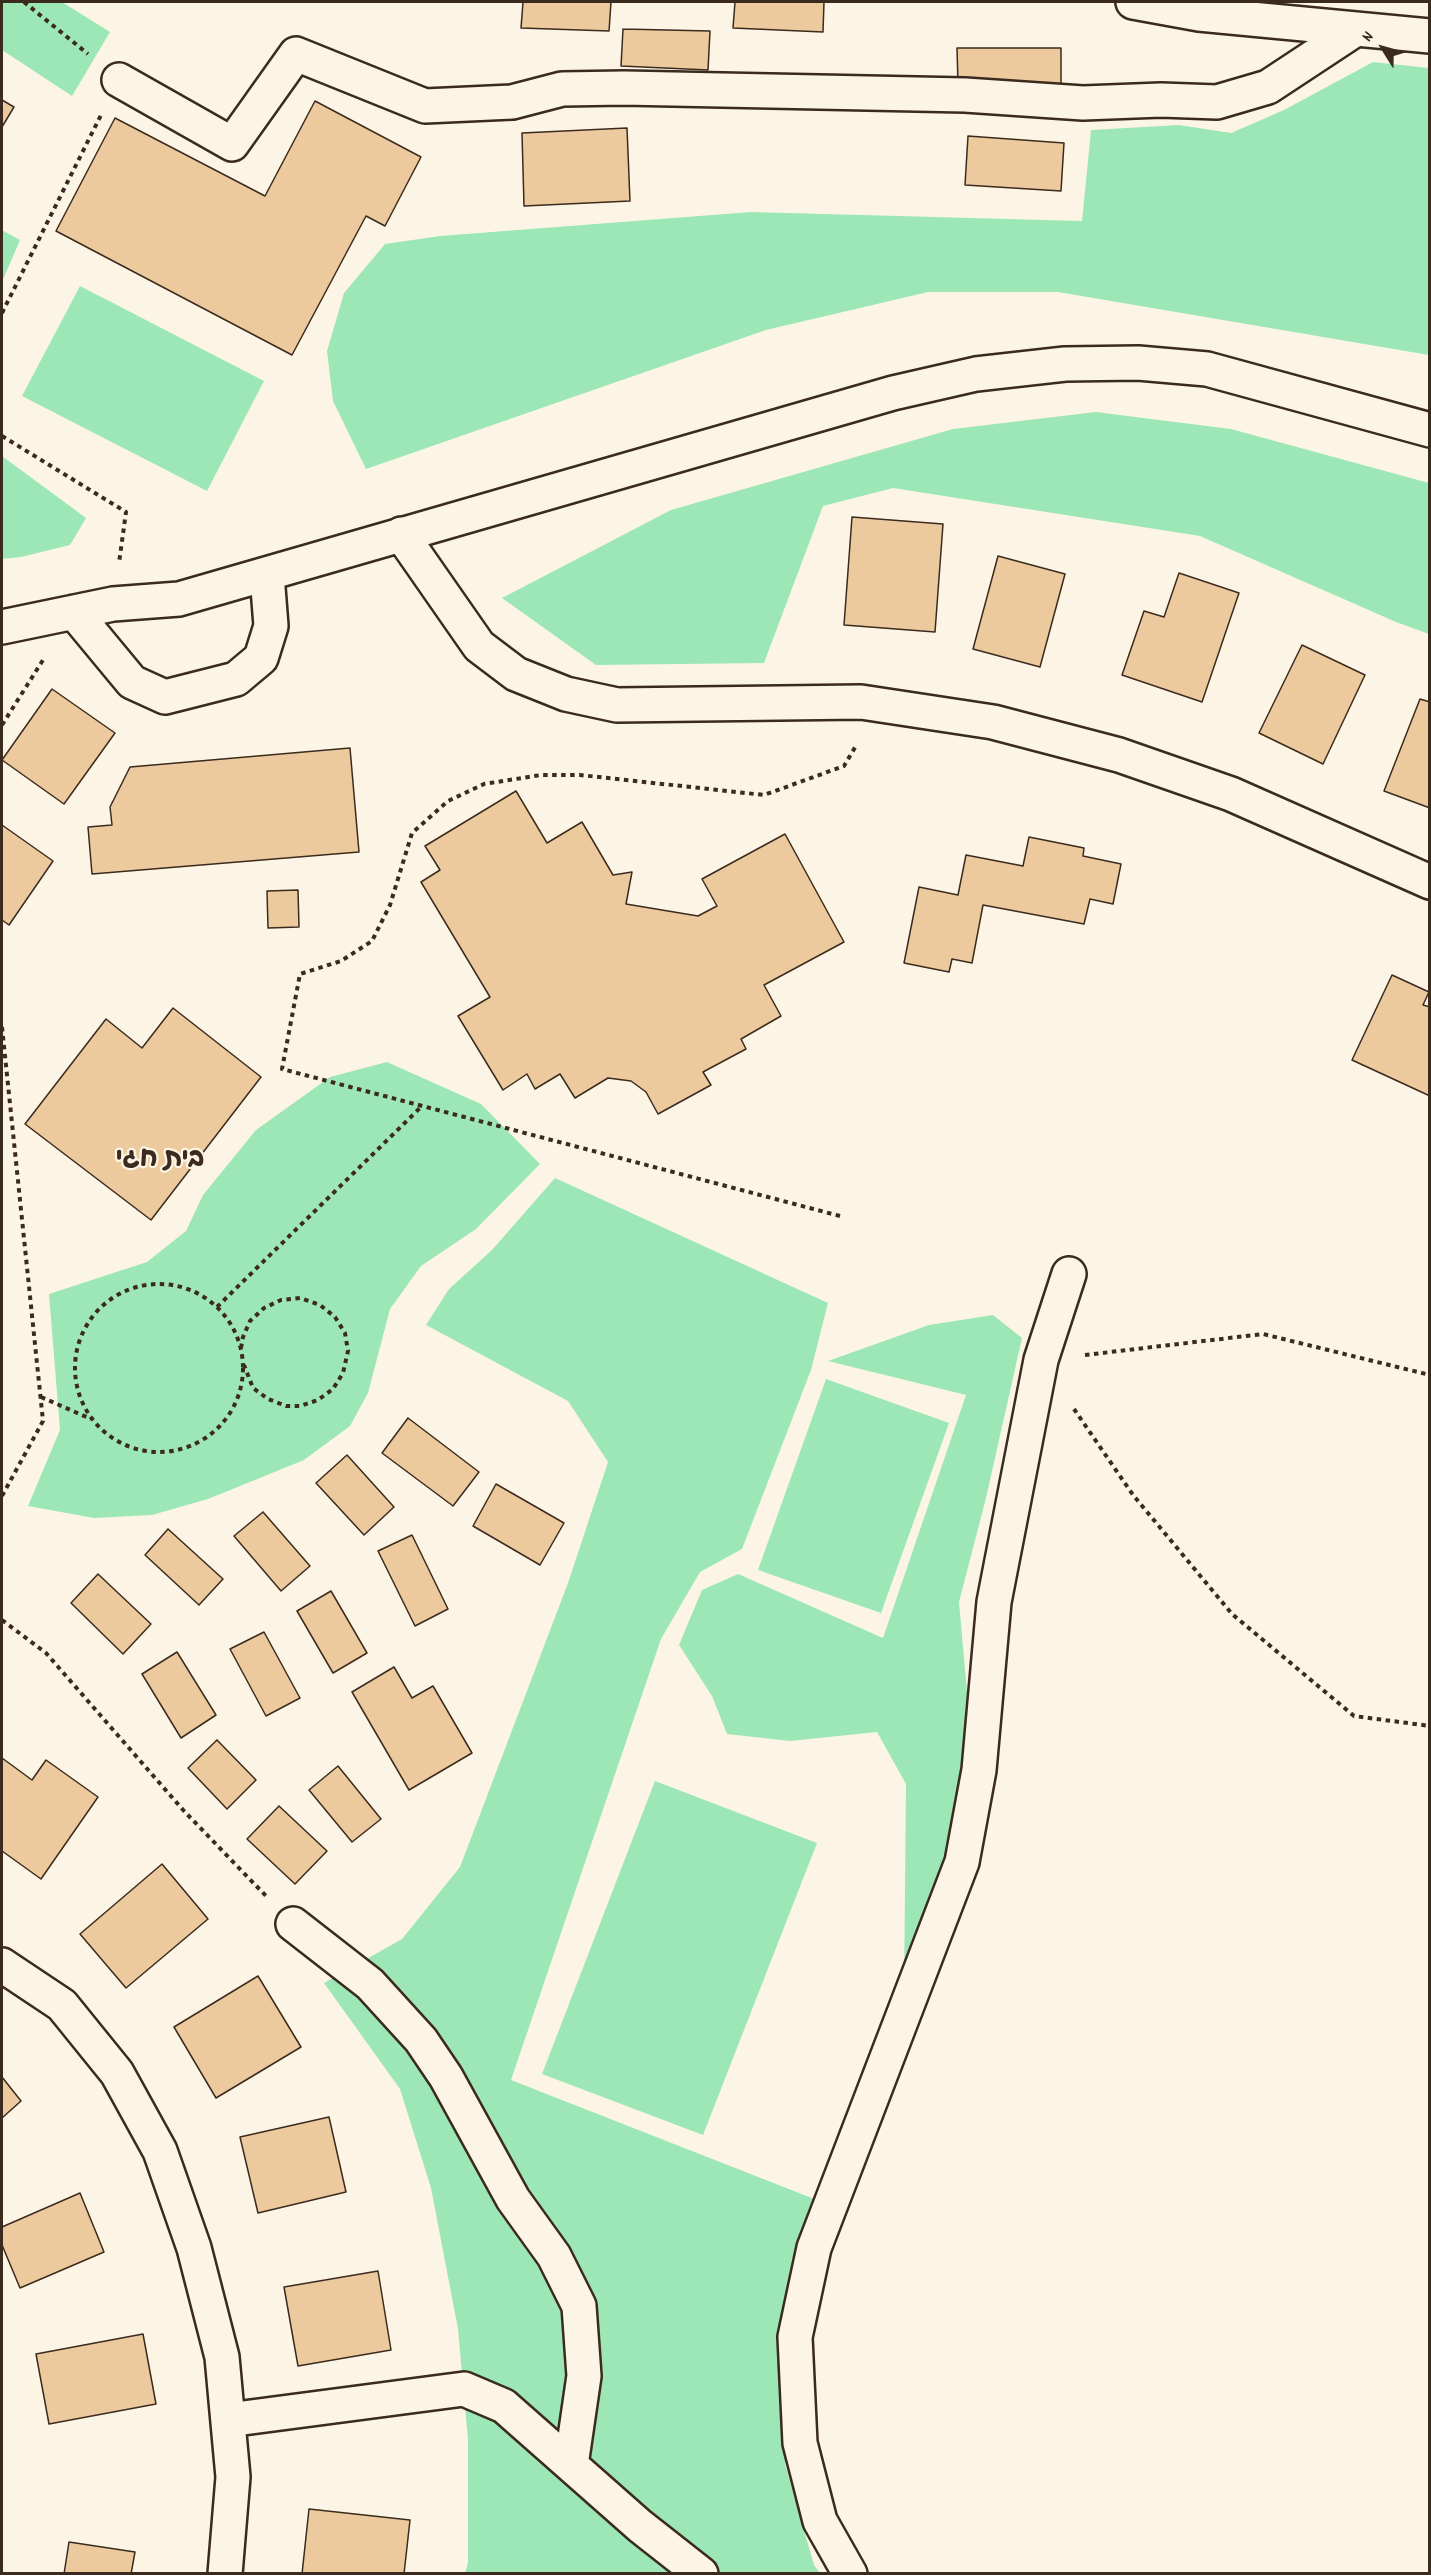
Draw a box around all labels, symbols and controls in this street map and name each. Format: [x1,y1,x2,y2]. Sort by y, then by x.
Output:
north arrow [1353,18,1413,78]
text: N [1357,27,1380,47]
district label: בית חגי [116,1146,204,1178]

